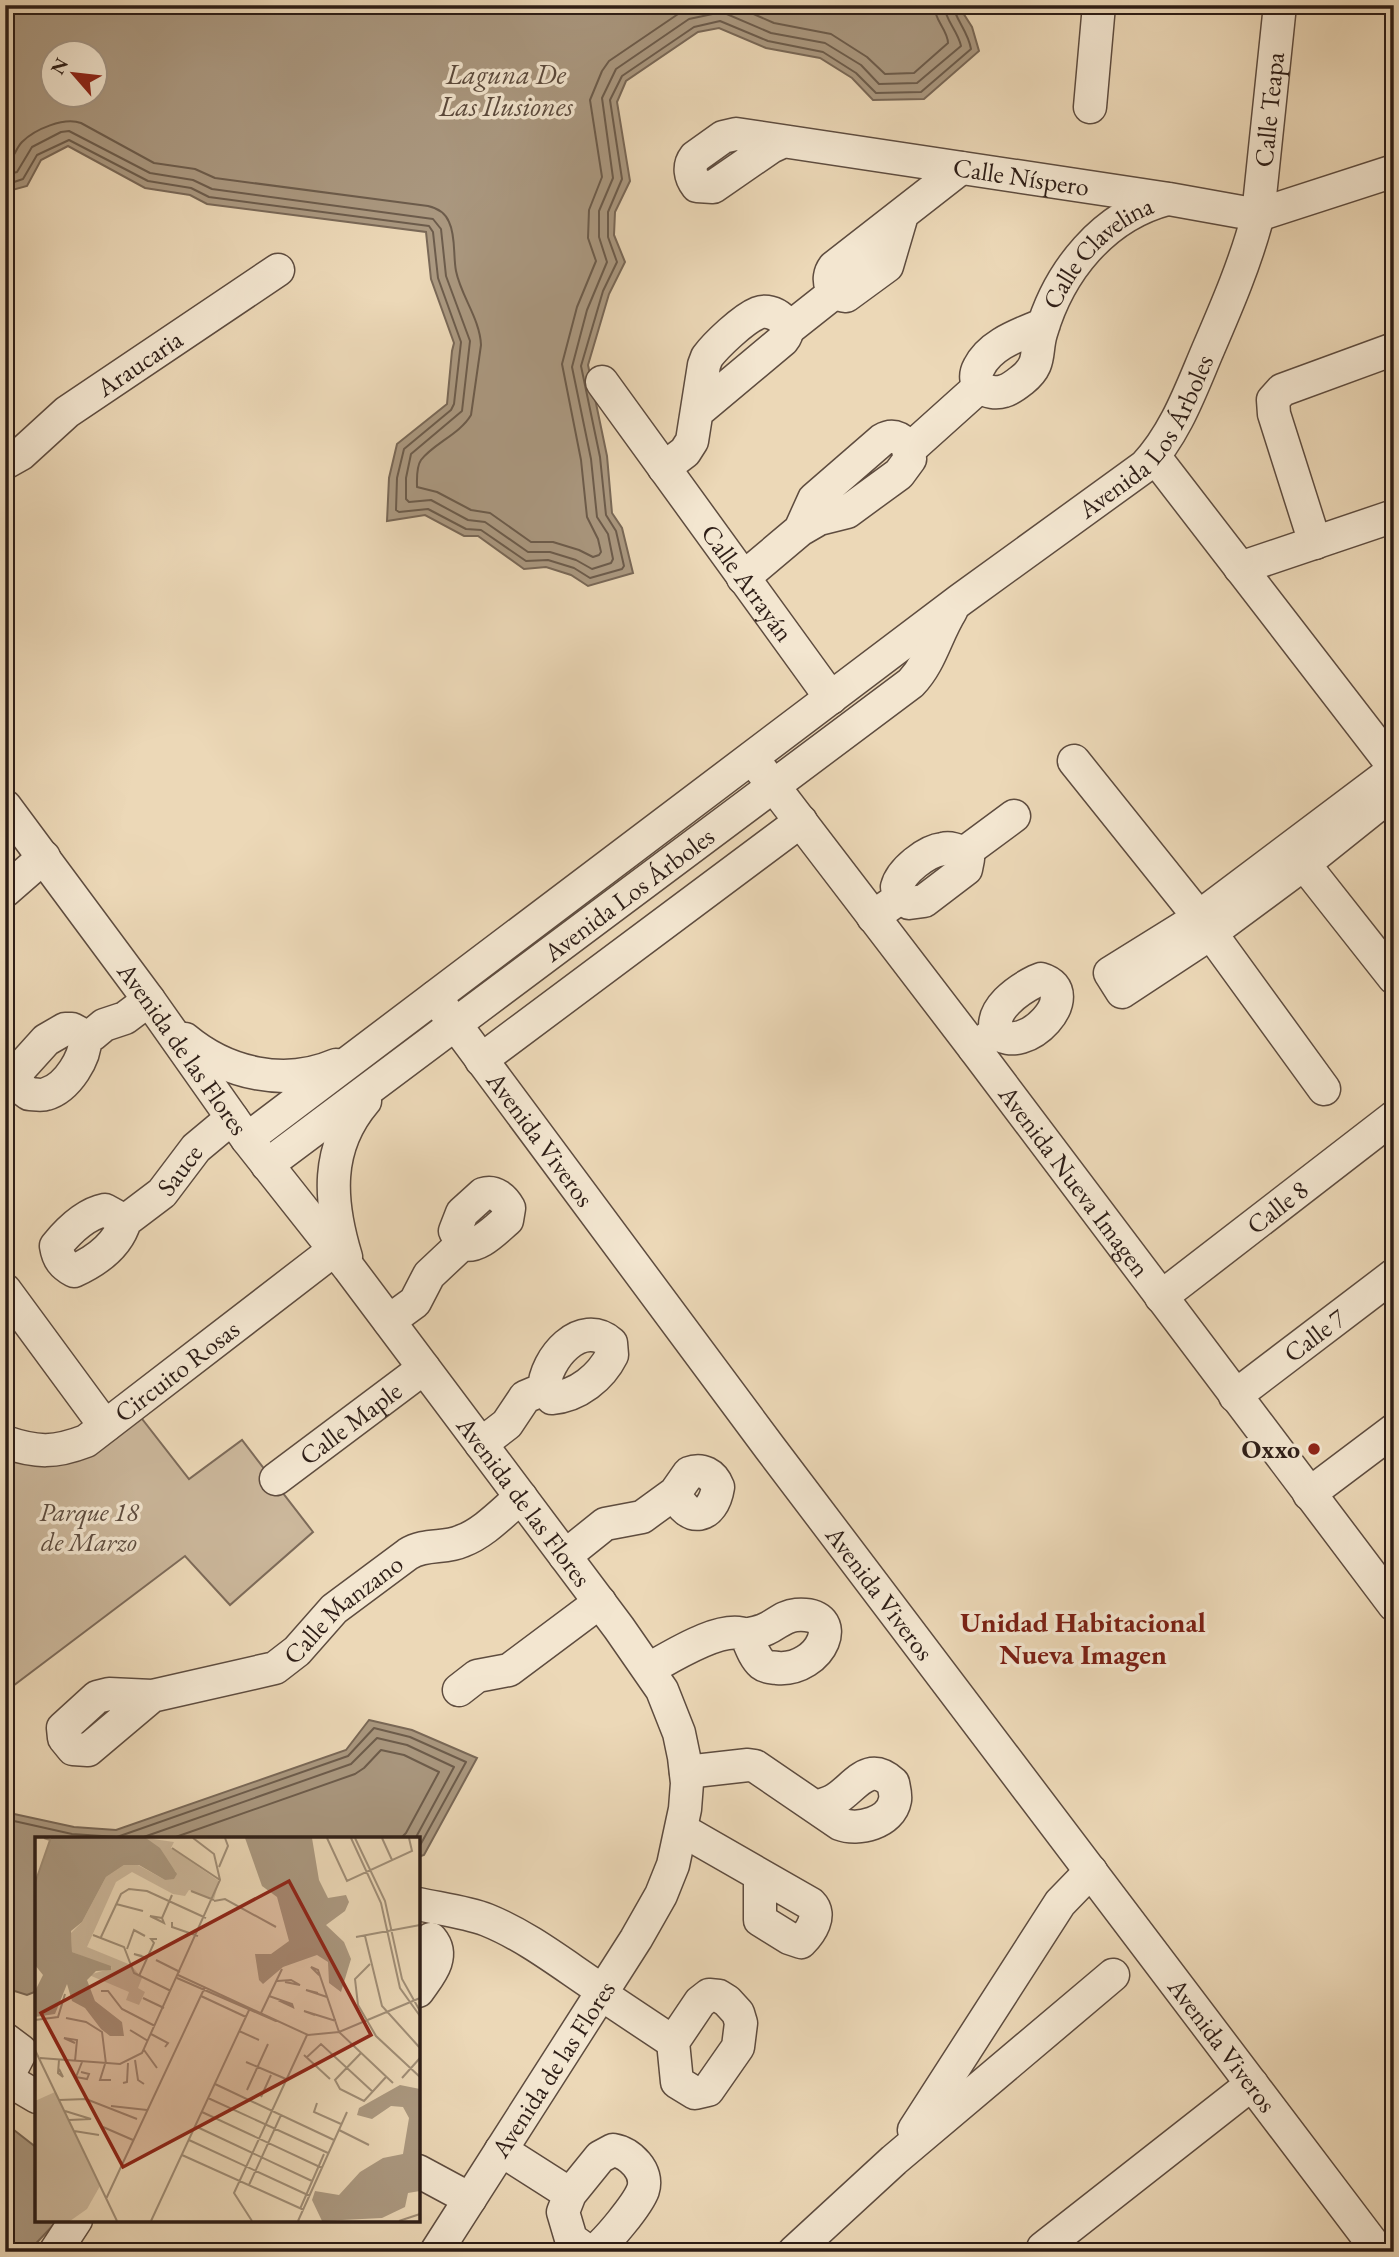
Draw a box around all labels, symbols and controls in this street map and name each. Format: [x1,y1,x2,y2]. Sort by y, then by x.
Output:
north arrow [38,38,108,108]
street label: Calle Teapa [1246,50,1292,169]
text: N [45,53,74,79]
water label: Laguna De Las Ilusiones [438,56,573,124]
street label: Calle Níspero [951,150,1091,204]
street label: Calle Clavelina [1035,188,1159,315]
street label: Araucaria [89,322,190,405]
street label: Avenida Los Árboles [1070,349,1221,527]
street label: Calle Arrayán [693,517,802,649]
street label: Avenida Los Árboles [536,819,721,970]
street label: Avenida de las Flores [109,955,256,1142]
street label: Avenida Viveros [479,1064,602,1213]
street label: Avenida Nueva Imagen [991,1078,1158,1284]
street label: Sauce [149,1137,210,1203]
street label: Calle 8 [1240,1173,1315,1242]
street label: Calle 7 [1277,1301,1353,1370]
street label: Circuito Rosas [108,1312,246,1430]
street label: Calle Maple [292,1374,408,1473]
street label: Avenida de las Flores [449,1409,599,1593]
place label: Oxxo [1242,1432,1300,1466]
marker: Oxxo [1306,1441,1322,1457]
park label: Parque 18 de Marzo [39,1495,140,1559]
street label: Avenida Viveros [818,1518,942,1667]
street label: Calle Manzano [277,1547,410,1672]
district label: Unidad Habitacional Nueva Imagen [960,1604,1206,1672]
inset map [35,1837,420,2222]
street label: Avenida Viveros [1160,1970,1284,2119]
street label: Avenida de las Flores [483,1974,623,2165]

